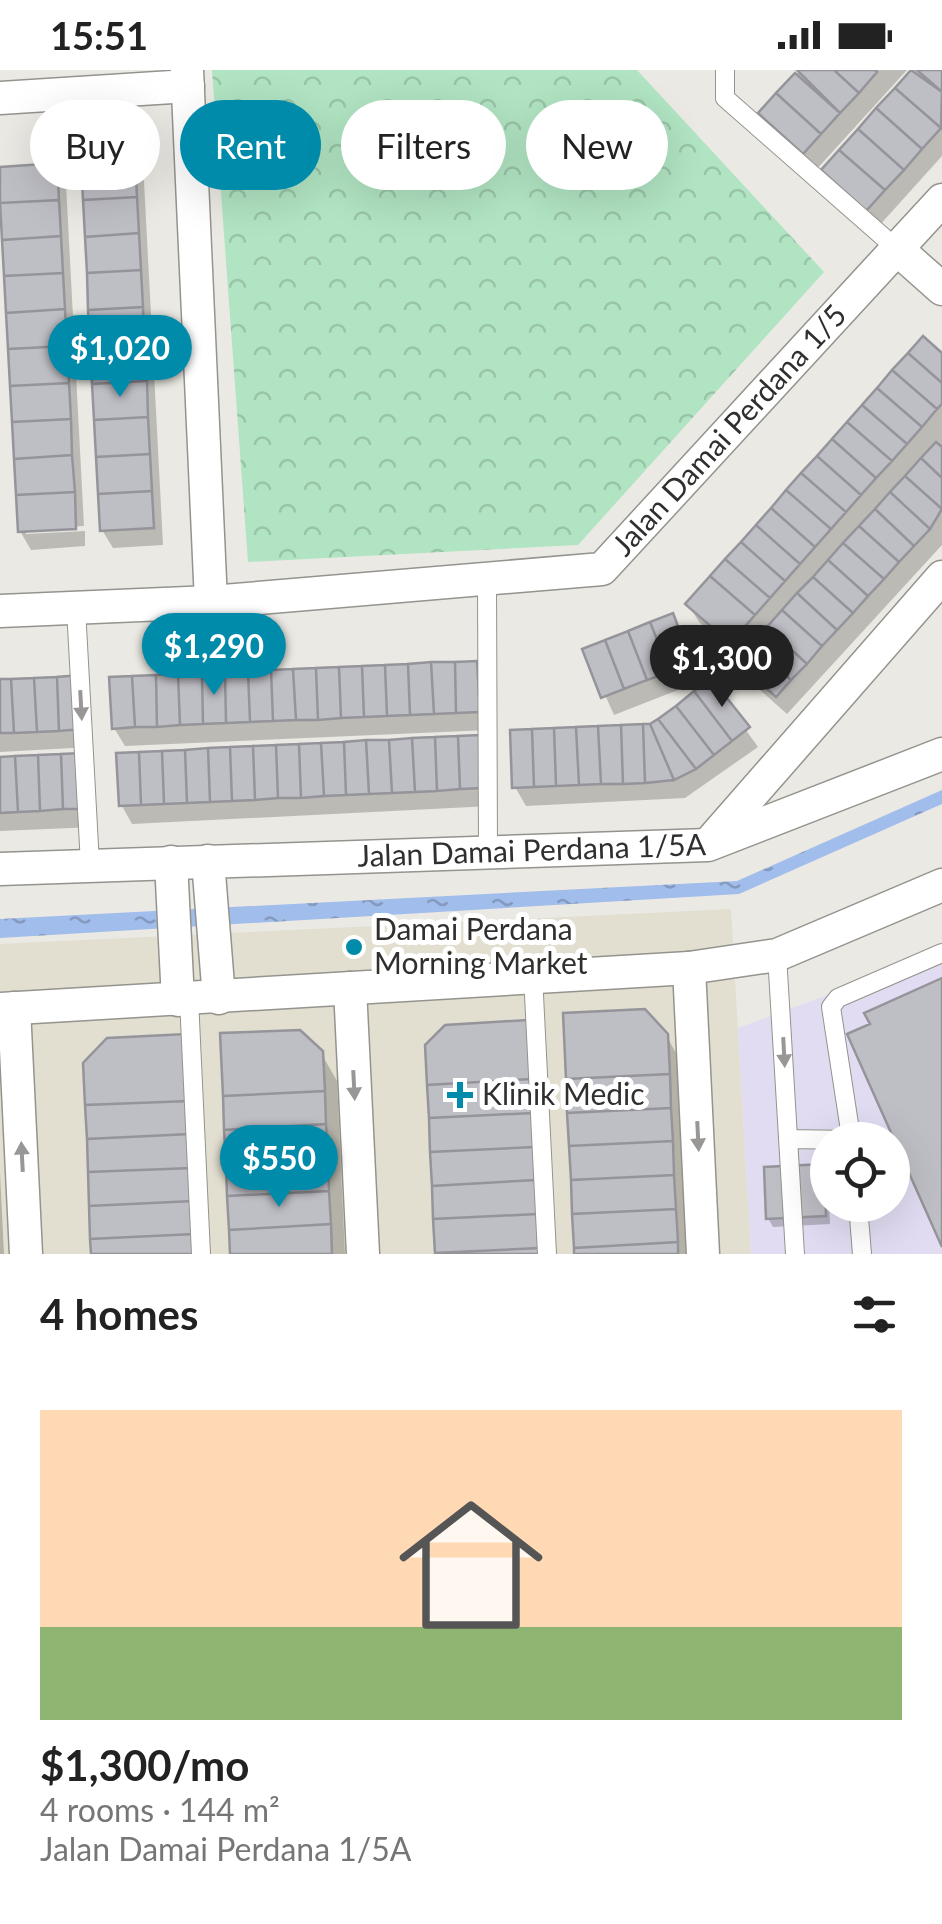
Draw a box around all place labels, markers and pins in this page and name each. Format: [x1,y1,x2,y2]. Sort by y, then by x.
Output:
pin: $1,020 [39,315,201,400]
pin: $1,290 [133,613,295,698]
pin: $1,300 [641,625,803,710]
place label: Damai Perdana Morning Market [374,910,588,980]
marker: Damai Perdana Morning Market [343,936,365,958]
place label: Klinik Medic [482,1075,645,1111]
marker: Klinik Medic [447,1082,473,1108]
pin: $550 [220,1125,338,1210]

